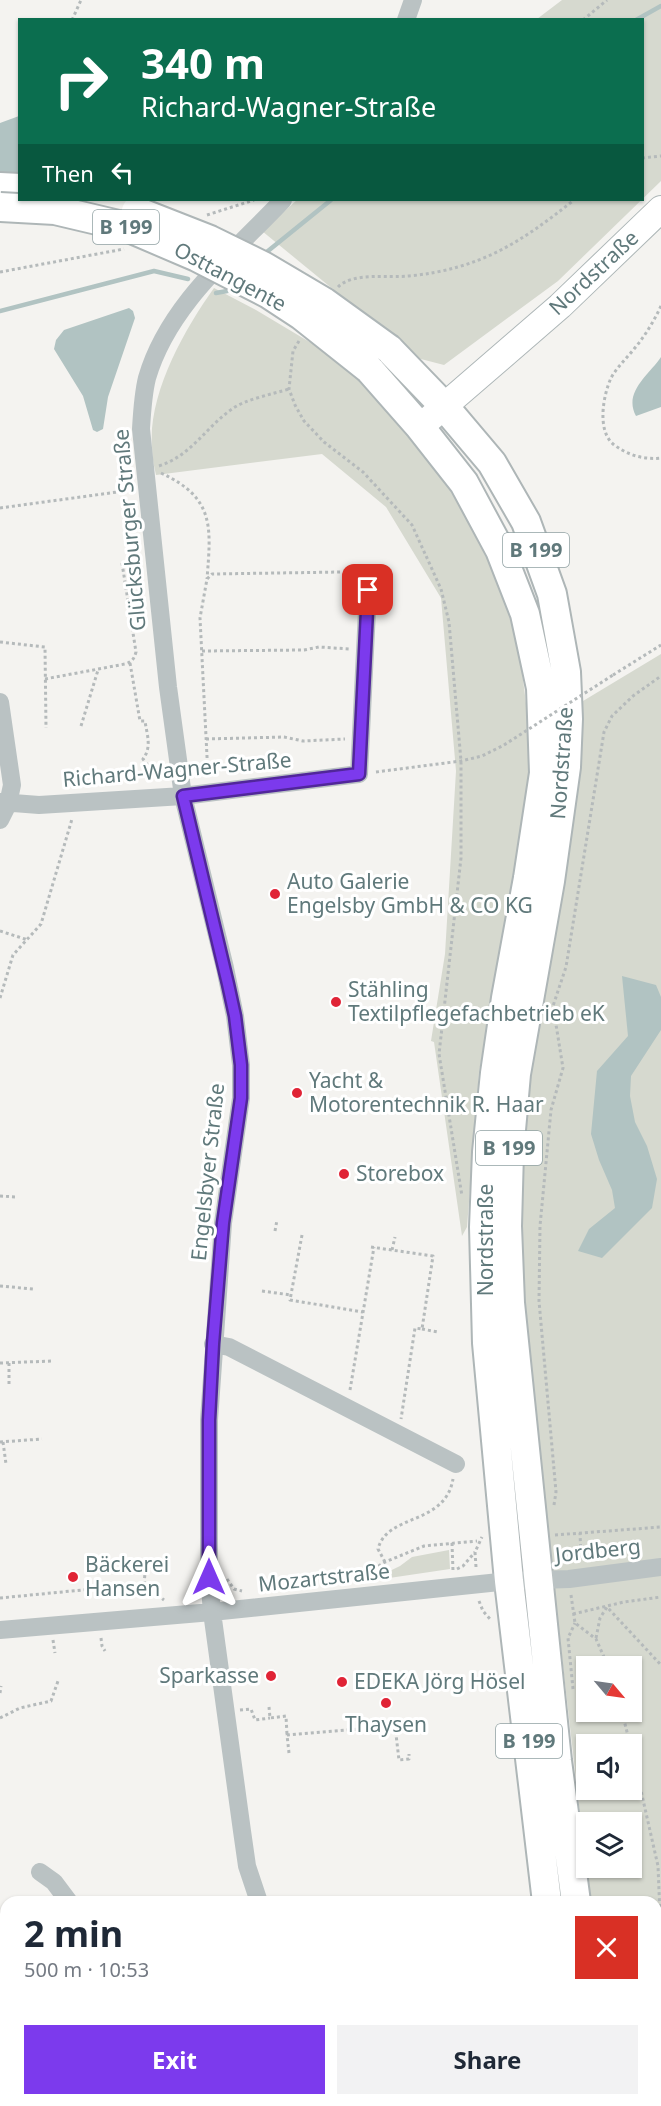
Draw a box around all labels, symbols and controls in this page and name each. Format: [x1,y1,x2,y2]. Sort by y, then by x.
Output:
text: 340 m [141,34,265,91]
icon: right [42,42,120,120]
text: Richard-Wagner-Straße [141,88,436,125]
icon: left [106,156,139,189]
text: Then [42,158,94,188]
road number: B 199 [93,210,159,244]
street label: Nordstraße [543,224,644,321]
street label: Osttangente [169,235,292,317]
street label: Glücksburger Straße [106,428,152,632]
road number: B 199 [503,533,569,567]
pin [342,564,393,615]
icon: arrive [351,573,384,606]
street label: Nordstraße [543,706,579,820]
street label: Richard-Wagner-Straße [61,745,292,793]
place label: Auto Galerie Engelsby GmbH & CO KG [287,867,533,919]
marker: Auto Galerie Engelsby GmbH & CO KG [268,887,282,901]
place label: Stähling Textilpflegefachbetrieb eK [348,975,605,1027]
marker: Stähling Textilpflegefachbetrieb eK [329,995,343,1009]
place label: Yacht & Motorentechnik R. Haar [309,1066,544,1118]
street label: Engelsbyer Straße [184,1082,230,1262]
marker: Yacht & Motorentechnik R. Haar [290,1086,304,1100]
road number: B 199 [476,1131,542,1165]
place label: Storebox [356,1159,444,1187]
marker: Storebox [337,1167,351,1181]
street label: Nordstraße [471,1184,499,1296]
street label: Jordberg [552,1532,642,1569]
position arrow [177,1545,241,1609]
place label: Bäckerei Hansen [85,1550,169,1602]
street label: Mozartstraße [257,1556,391,1598]
marker: Bäckerei Hansen [66,1570,80,1584]
north arrow [576,1656,642,1722]
map controls [576,1656,642,1878]
place label: Sparkasse [159,1661,259,1689]
place label: EDEKA Jörg Hösel [354,1667,525,1695]
marker: Sparkasse [264,1669,278,1683]
marker: EDEKA Jörg Hösel [335,1675,349,1689]
marker: Thaysen [379,1696,393,1710]
place label: Thaysen [345,1710,427,1738]
road number: B 199 [496,1724,562,1758]
button: sound [576,1734,642,1800]
button: layers [576,1812,642,1878]
text: 2 min [24,1909,123,1958]
button: close [575,1916,638,1979]
text: 500 m · 10:53 [24,1956,149,1983]
button: Exit [24,2025,325,2094]
button: Share [337,2025,638,2094]

